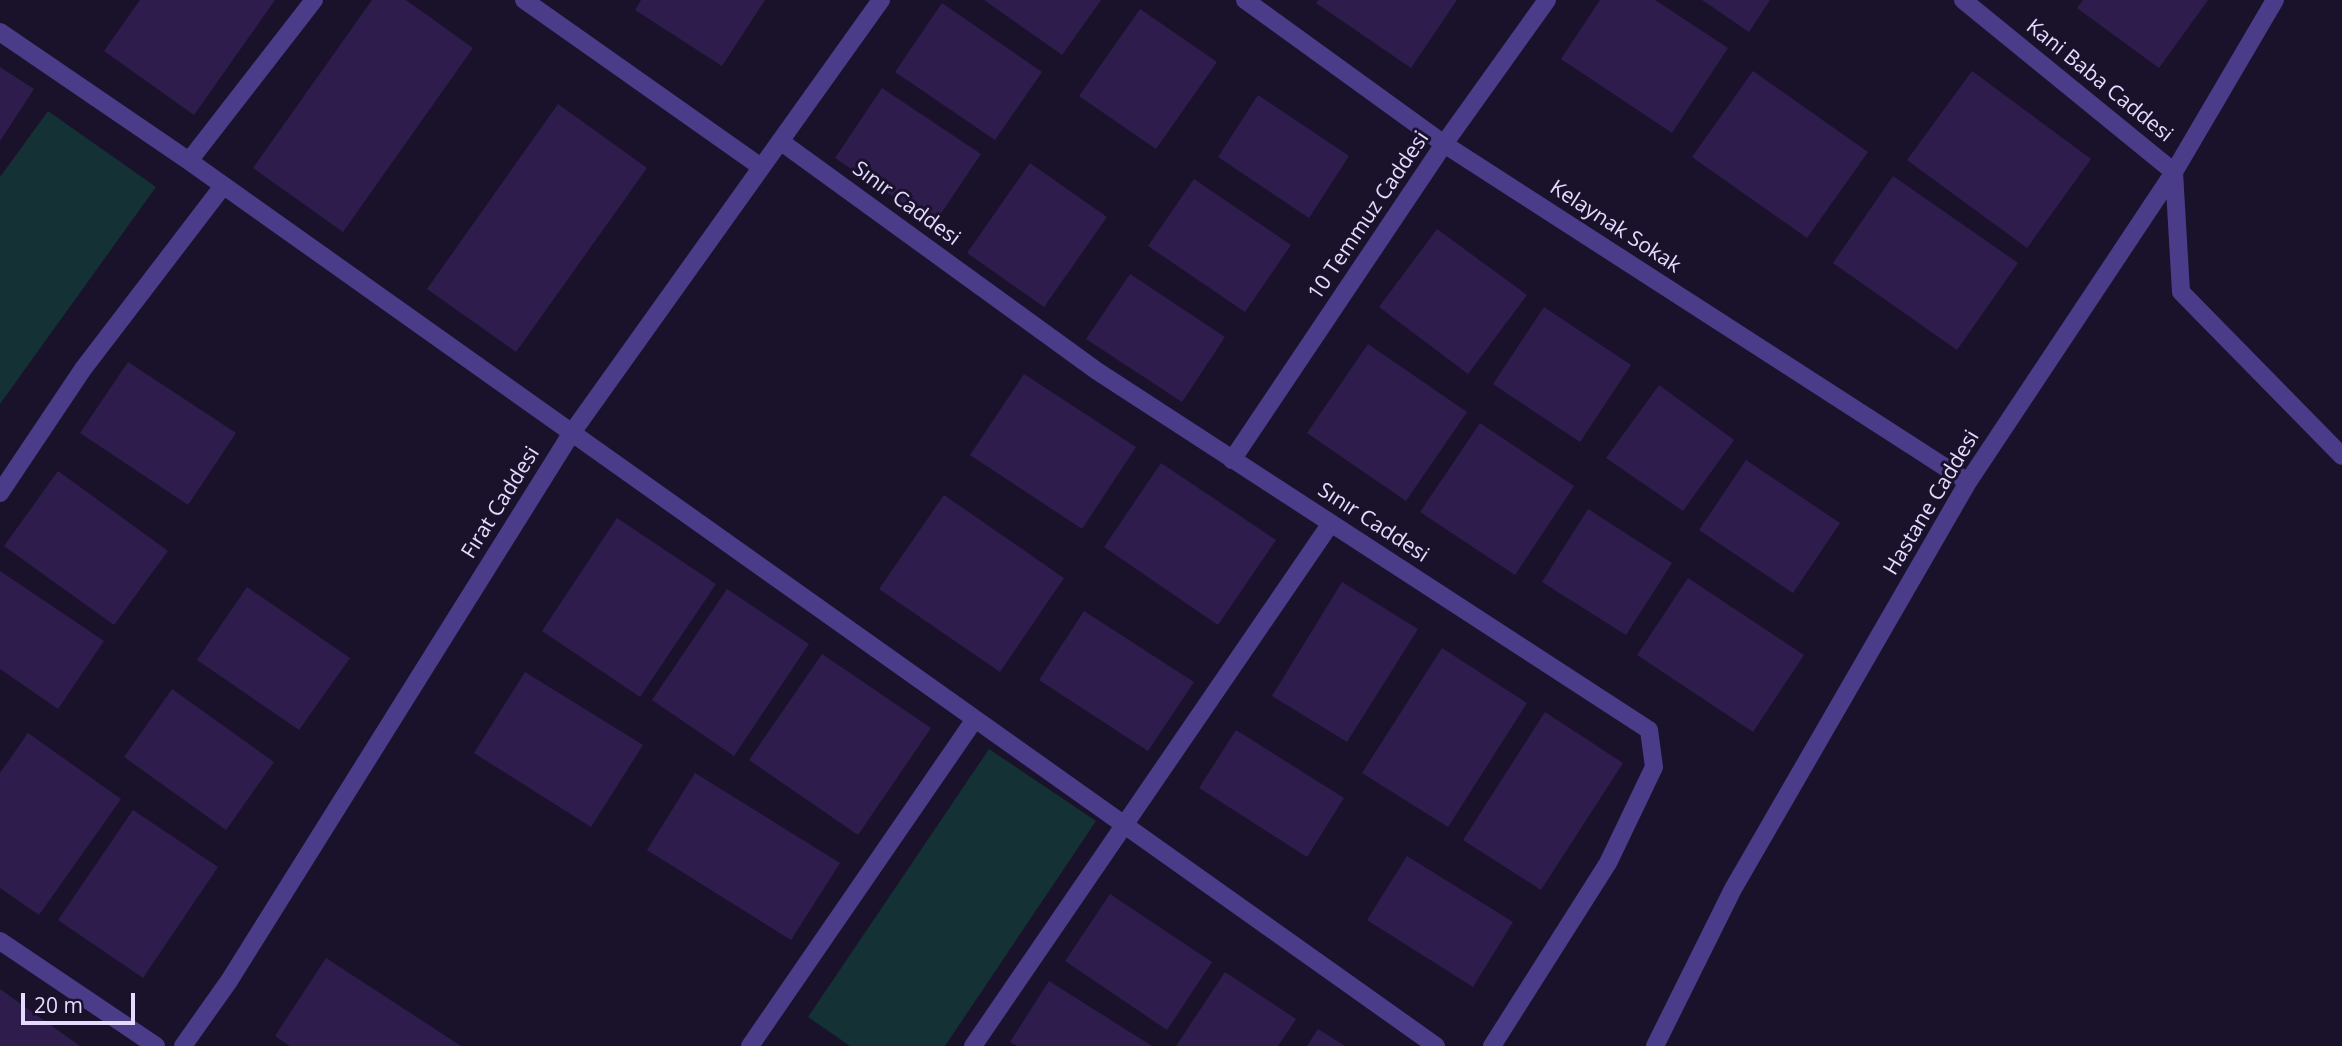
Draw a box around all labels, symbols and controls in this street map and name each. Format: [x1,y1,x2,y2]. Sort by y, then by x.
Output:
street label: Kani Baba Caddesi [2021,14,2177,148]
street label: 10 Temmuz Caddesi [1303,127,1435,305]
street label: Sınır Caddesi [847,157,965,251]
street label: Kelaynak Sokak [1545,175,1685,279]
street label: Hastane Caddesi [1879,426,1985,580]
street label: Fırat Caddesi [457,442,545,564]
street label: Sınır Caddesi [1313,478,1433,568]
scale bar [24,979,138,1023]
text: 20 m [34,991,83,1019]

